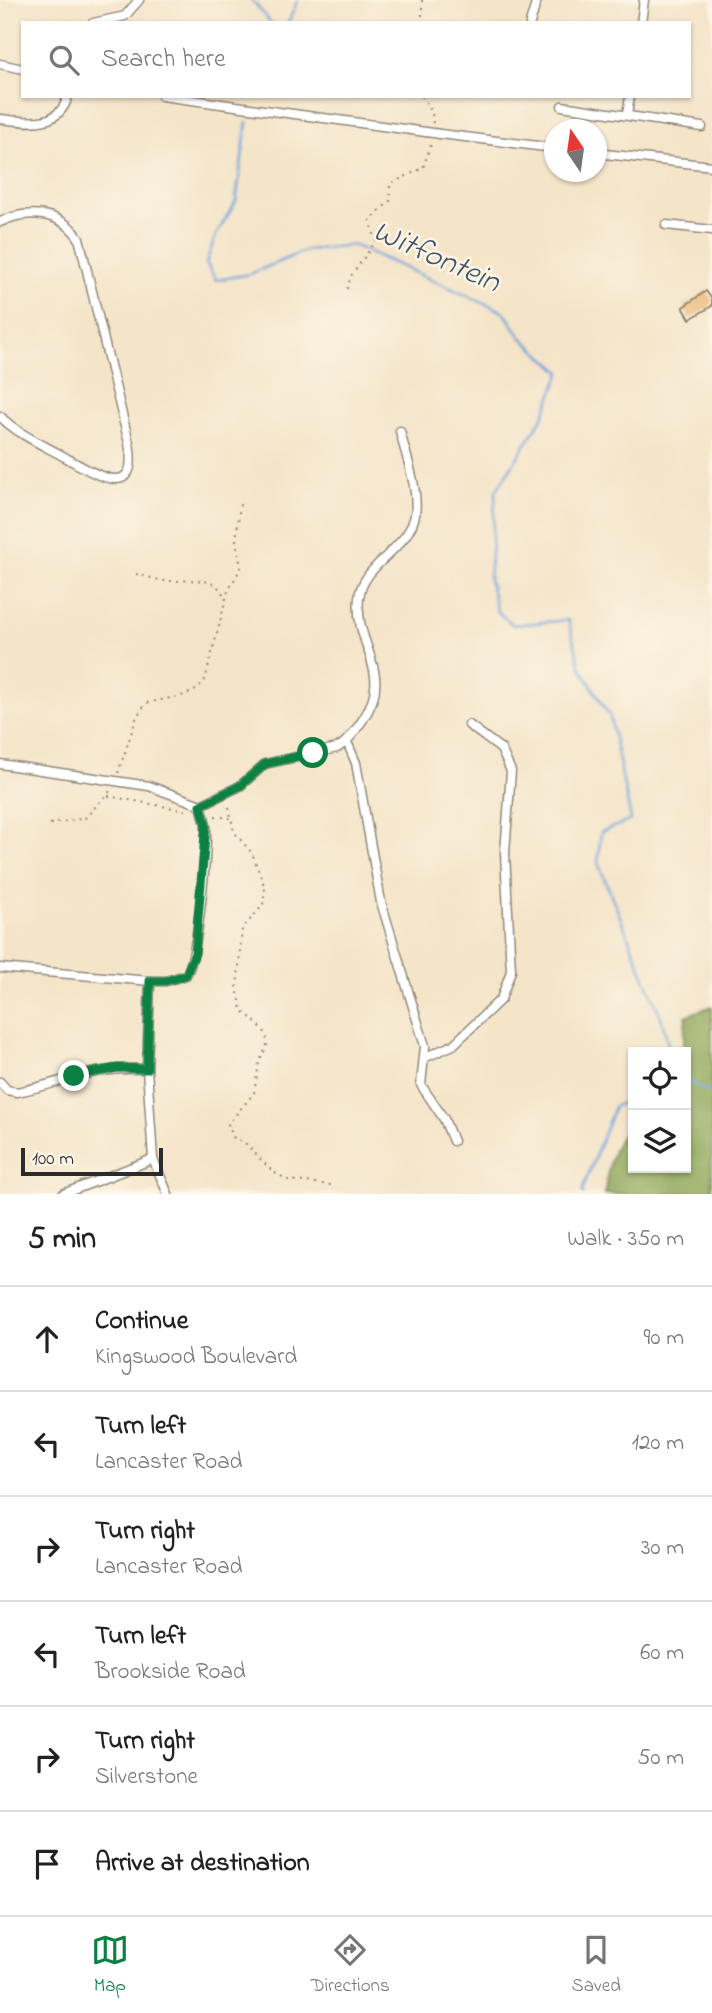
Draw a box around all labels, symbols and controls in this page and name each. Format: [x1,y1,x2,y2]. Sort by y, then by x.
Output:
search box [21,21,691,98]
icon: search [45,41,83,79]
text: Search here [101,41,226,79]
north arrow [544,119,607,182]
water label: Witfontein [365,209,508,307]
route start [297,737,328,768]
map controls [628,1047,691,1173]
button: locate [628,1047,691,1110]
route end [58,1060,89,1091]
button: layers [628,1110,691,1173]
scale bar [21,1145,163,1177]
text: 100 m [32,1146,74,1173]
text: 5 min [28,1218,96,1262]
text: Walk · 350 m [567,1223,684,1256]
text: Continue [95,1303,188,1341]
icon: ahead [28,1320,66,1358]
text: 90 m [644,1322,684,1355]
text: Kingswood Boulevard [95,1341,297,1374]
text: Turn left [95,1408,186,1446]
icon: left [28,1425,66,1463]
text: 120 m [632,1427,684,1460]
text: Lancaster Road [95,1446,243,1479]
text: Turn right [95,1513,195,1551]
icon: right [28,1530,66,1568]
text: 30 m [641,1532,684,1565]
text: Lancaster Road [95,1551,243,1584]
text: Turn left [95,1618,186,1656]
icon: left [28,1635,66,1673]
text: 60 m [640,1637,684,1670]
text: Brookside Road [95,1656,246,1689]
text: Turn right [95,1723,195,1761]
icon: right [28,1740,66,1778]
text: 50 m [637,1742,684,1775]
text: Silverstone [95,1761,198,1794]
icon: arrive [28,1845,66,1883]
text: Arrive at destination [95,1845,310,1883]
tab: Map [91,1931,129,2000]
tab: Directions [311,1931,390,2000]
tab: Saved [572,1931,621,2000]

